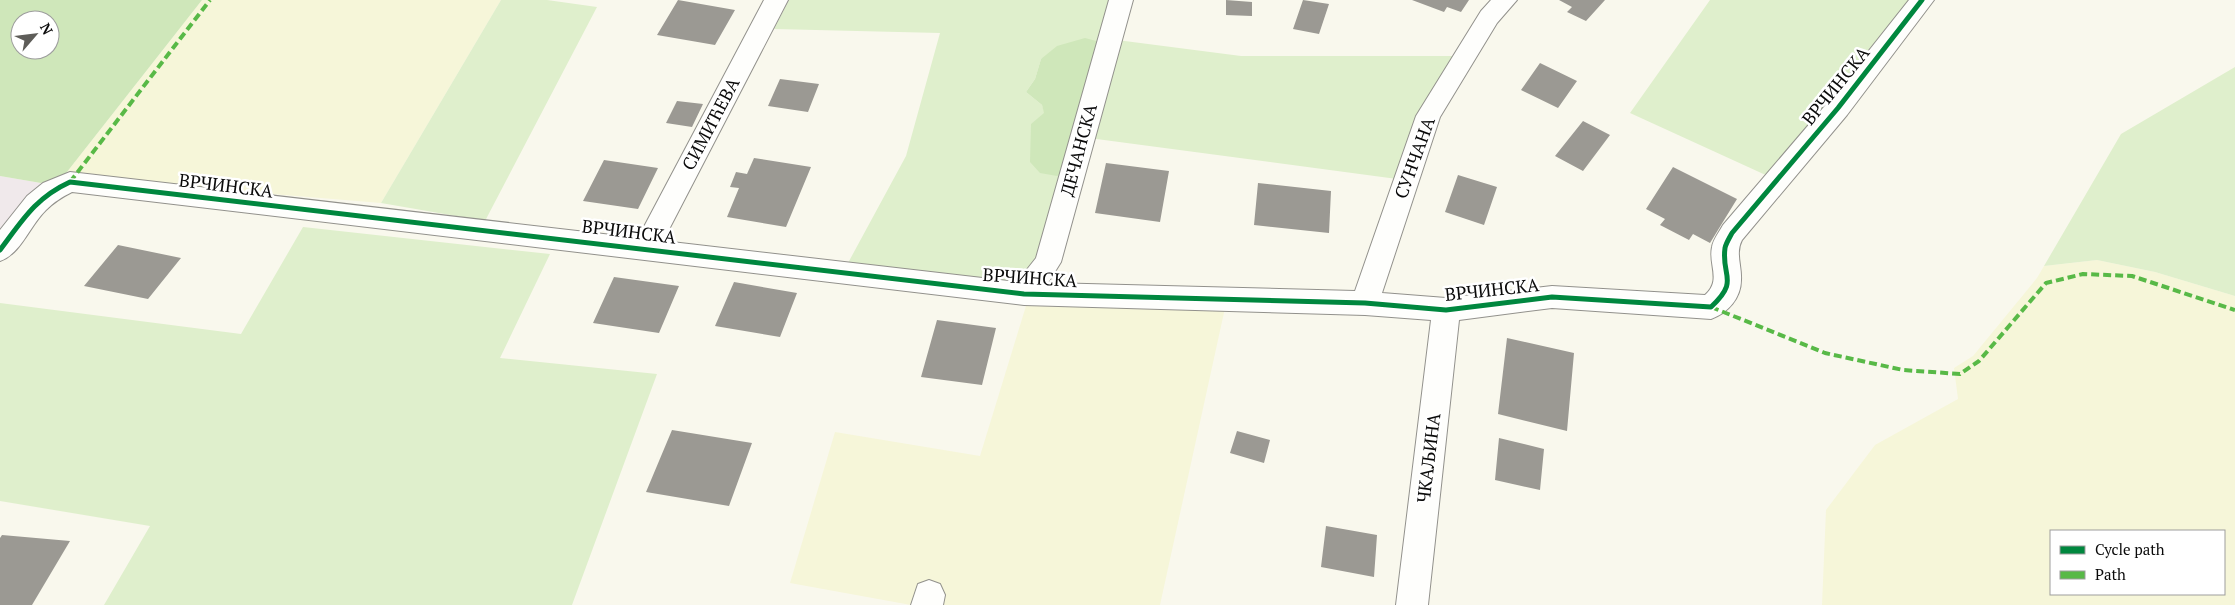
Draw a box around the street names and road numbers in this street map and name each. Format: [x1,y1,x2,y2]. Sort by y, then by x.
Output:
street label: ВРЧИНСКА [1796,40,1875,130]
street label: СИМИЋЕВА [676,72,745,174]
street label: ДЕЧАНСКА [1054,100,1102,199]
street label: СУНЧАНА [1388,113,1440,202]
street label: ВРЧИНСКА [178,167,275,203]
street label: ВРЧИНСКА [581,213,678,249]
street label: ВРЧИНСКА [982,262,1079,292]
street label: ВРЧИНСКА [1444,272,1541,306]
street label: ЧКАЉИНА [1411,411,1446,504]

